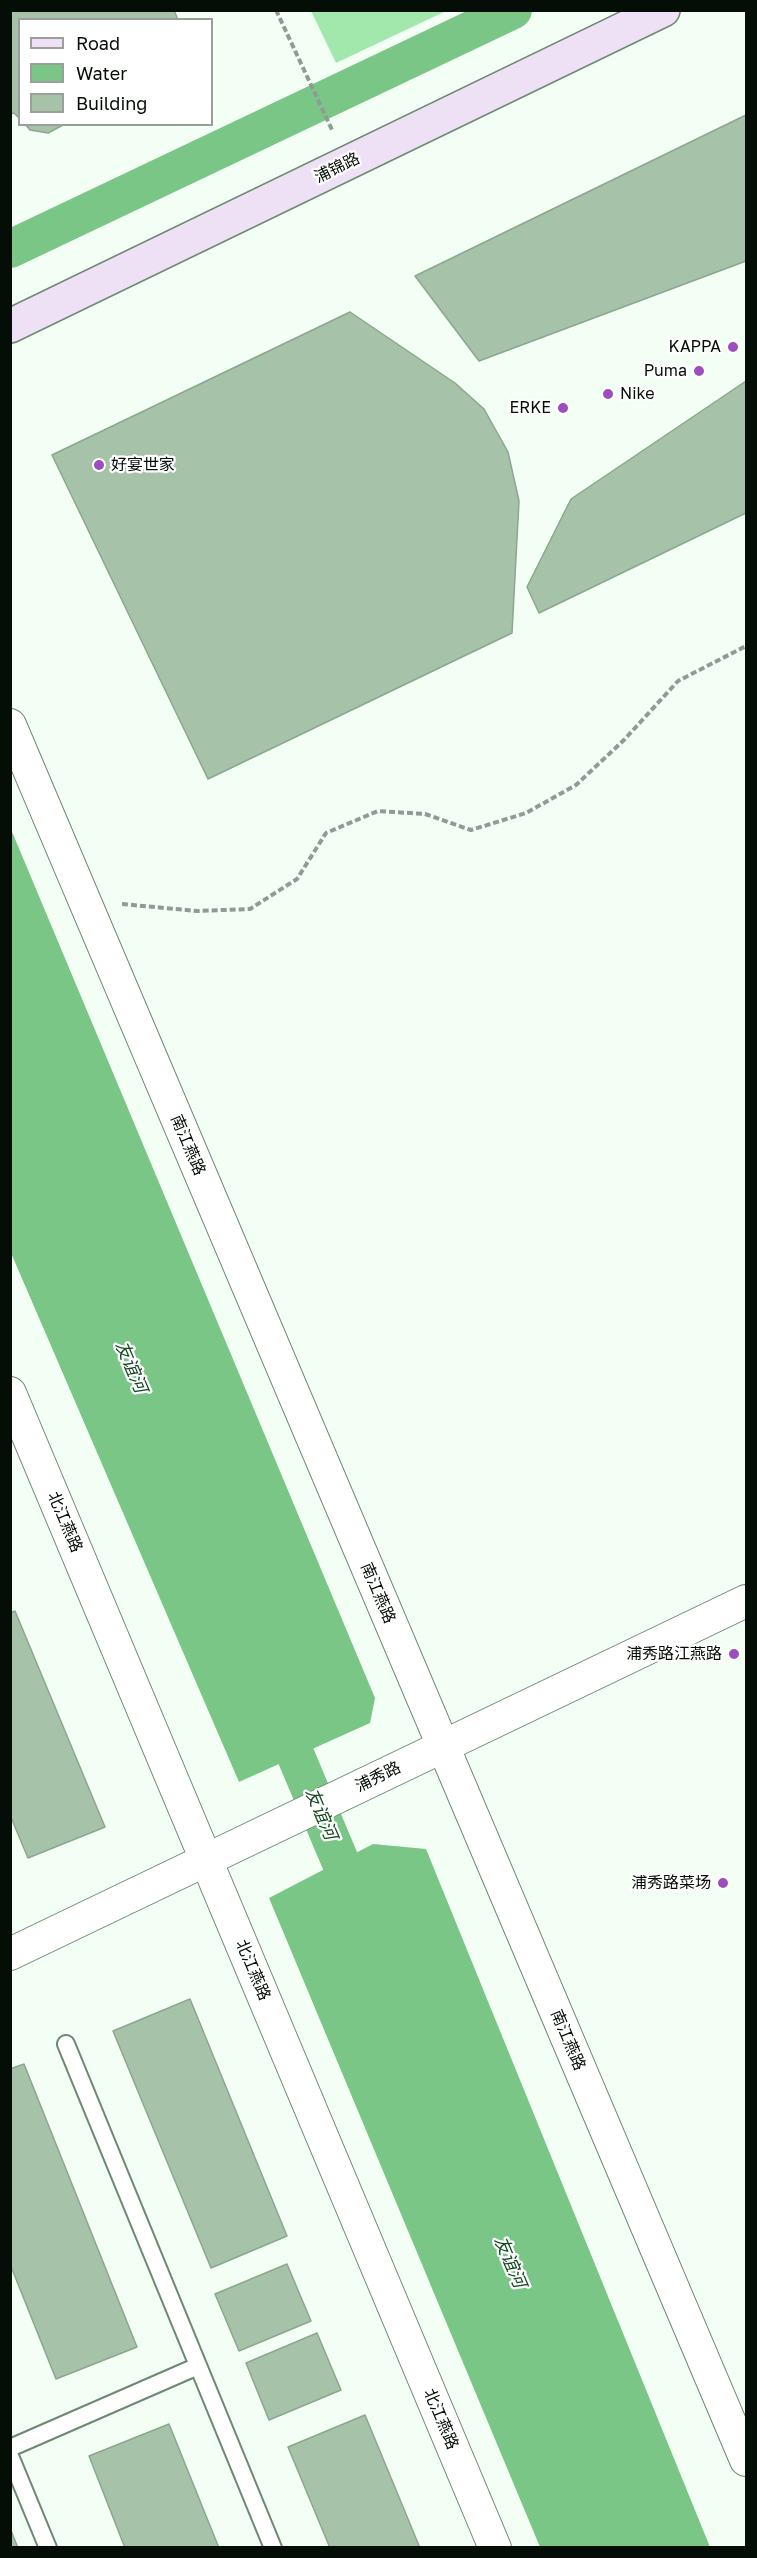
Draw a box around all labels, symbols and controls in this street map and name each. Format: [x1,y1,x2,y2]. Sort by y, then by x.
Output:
legend [18,18,213,126]
text: Road [76,32,120,54]
text: Water [76,62,127,84]
text: Building [76,92,147,114]
street label: 浦锦路 [311,149,363,187]
place label: KAPPA [669,337,721,357]
marker: KAPPA [726,340,740,354]
place label: Puma [644,361,687,381]
marker: Puma [692,364,706,378]
place label: Nike [620,384,654,404]
marker: Nike [601,387,615,401]
place label: ERKE [510,398,551,418]
marker: ERKE [556,401,570,415]
place label: 好宴世家 [111,455,175,475]
marker: 好宴世家 [92,458,106,472]
street label: 南江燕路 [167,1112,209,1178]
water label: 友谊河 [111,1338,151,1396]
street label: 北江燕路 [44,1489,86,1555]
street label: 南江燕路 [357,1560,399,1626]
place label: 浦秀路江燕路 [626,1644,722,1664]
marker: 浦秀路江燕路 [727,1647,741,1661]
street label: 浦秀路 [352,1758,404,1796]
water label: 友谊河 [301,1785,341,1843]
place label: 浦秀路菜场 [631,1873,711,1893]
marker: 浦秀路菜场 [716,1876,730,1890]
street label: 北江燕路 [232,1937,274,2003]
street label: 南江燕路 [547,2007,589,2073]
water label: 友谊河 [490,2233,530,2291]
street label: 北江燕路 [420,2386,462,2452]

